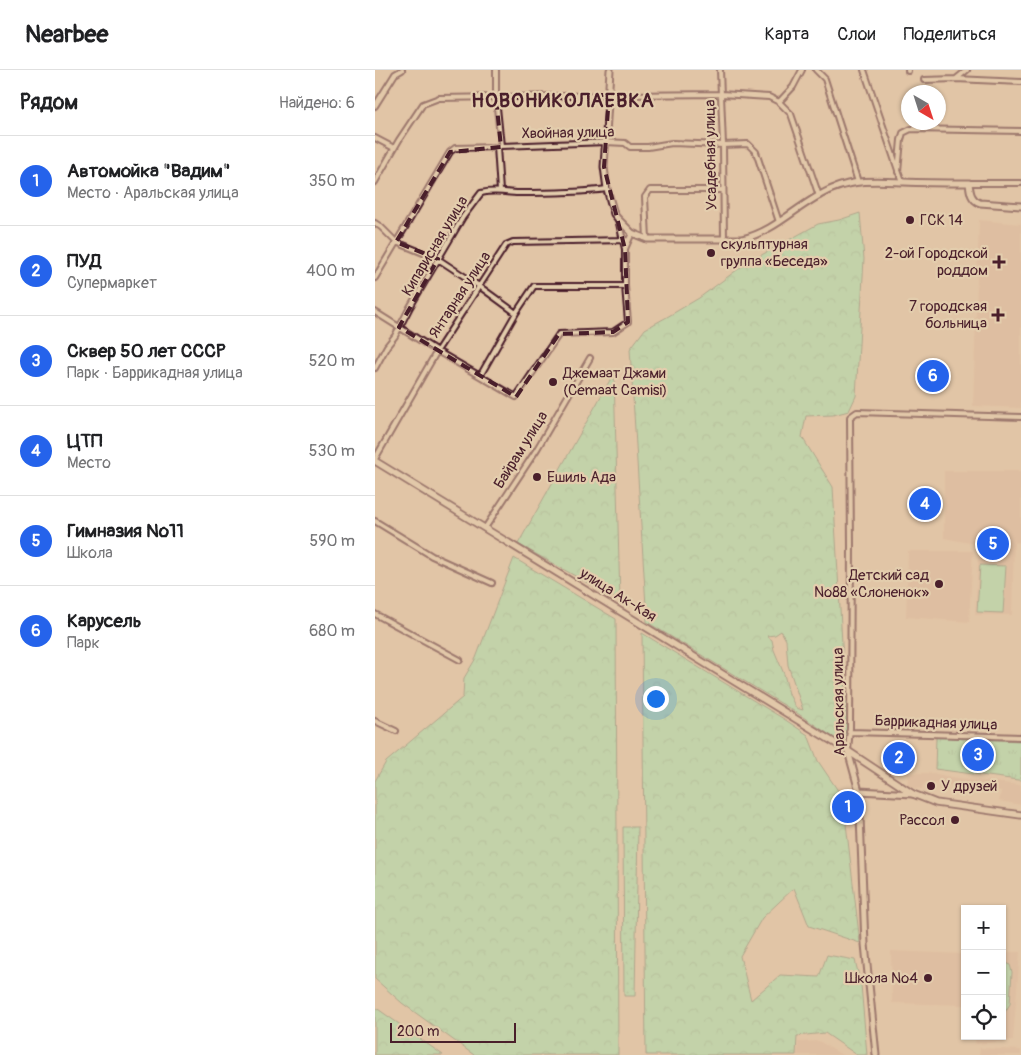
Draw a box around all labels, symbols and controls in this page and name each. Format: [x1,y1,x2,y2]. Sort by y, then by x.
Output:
text: Nearbee [25,20,108,49]
text: Карта [765,23,809,46]
text: Слои [837,23,875,46]
text: Поделиться [903,23,996,46]
north arrow [901,85,946,130]
district label: НОВОНИКОЛАЕВКА [471,88,655,113]
text: Рядом [20,89,78,116]
text: Найдено: 6 [279,93,355,113]
street label: Усадебная улица [701,99,721,211]
street label: Хвойная улица [521,123,615,143]
text: Автомойка "Вадим" [67,159,230,183]
text: 1 [33,171,39,191]
text: 350 m [309,171,355,191]
text: Место · Аральская улица [67,183,239,203]
street label: Кипарисная улица [398,192,472,299]
place label: ГСК 14 [920,211,963,230]
marker: ГСК 14 [904,214,916,226]
place label: скульптурная группа «Беседа» [721,235,828,271]
place label: 2-ой Городской роддом [885,244,988,280]
marker: скульптурная группа «Беседа» [705,247,717,259]
street label: Янтарная улица [425,248,495,342]
text: ПУД [67,249,101,273]
marker: 2-ой Городской роддом [992,255,1006,269]
text: 2 [32,261,40,281]
text: 400 m [306,261,355,281]
text: Супермаркет [67,273,157,293]
place label: 7 городская больница [909,297,987,333]
marker: 7 городская больница [991,308,1005,322]
text: Сквер 50 лет СССР [67,339,225,363]
text: 3 [32,351,40,371]
text: 520 m [309,351,355,371]
pin: 6 [917,357,949,395]
text: Парк · Баррикадная улица [67,363,243,383]
place label: Джемаат Джами (Cemaat Camisi) [562,364,667,400]
marker: Джемаат Джами (Cemaat Camisi) [547,376,559,388]
street label: Байрам улица [490,408,552,492]
text: ЦТП [67,429,102,453]
text: 4 [31,441,41,461]
text: 530 m [309,441,355,461]
text: Место [67,453,111,473]
place label: Ешиль Ада [547,468,616,487]
marker: Ешиль Ада [531,471,543,483]
pin: 4 [909,485,941,523]
text: Гимназия №11 [67,519,184,543]
pin: 5 [977,525,1009,563]
text: 5 [32,531,40,551]
text: 590 m [309,531,355,551]
text: Школа [67,543,113,563]
street label: улица Ак-Кая [575,563,660,626]
place label: Детский сад №88 «Слоненок» [814,566,929,602]
marker: Детский сад №88 «Слоненок» [933,578,945,590]
text: Карусель [67,609,142,633]
text: 6 [31,621,41,641]
text: 680 m [309,621,355,641]
text: Парк [67,633,100,653]
street label: Аральская улица [829,648,849,756]
your location [643,686,669,712]
street label: Баррикадная улица [874,711,998,735]
pin: 3 [962,736,994,774]
pin: 2 [883,739,915,777]
place label: У друзей [941,777,998,796]
marker: У друзей [925,780,937,792]
pin: 1 [832,788,864,826]
place label: Рассол [899,811,945,830]
marker: Рассол [949,814,961,826]
map controls [961,905,1006,1040]
button: + [961,905,1006,950]
button: − [961,950,1006,995]
place label: Школа №4 [845,969,918,988]
marker: Школа №4 [922,972,934,984]
button: locate [961,995,1006,1040]
scale bar [390,1020,516,1043]
text: 200 m [397,1023,439,1040]

